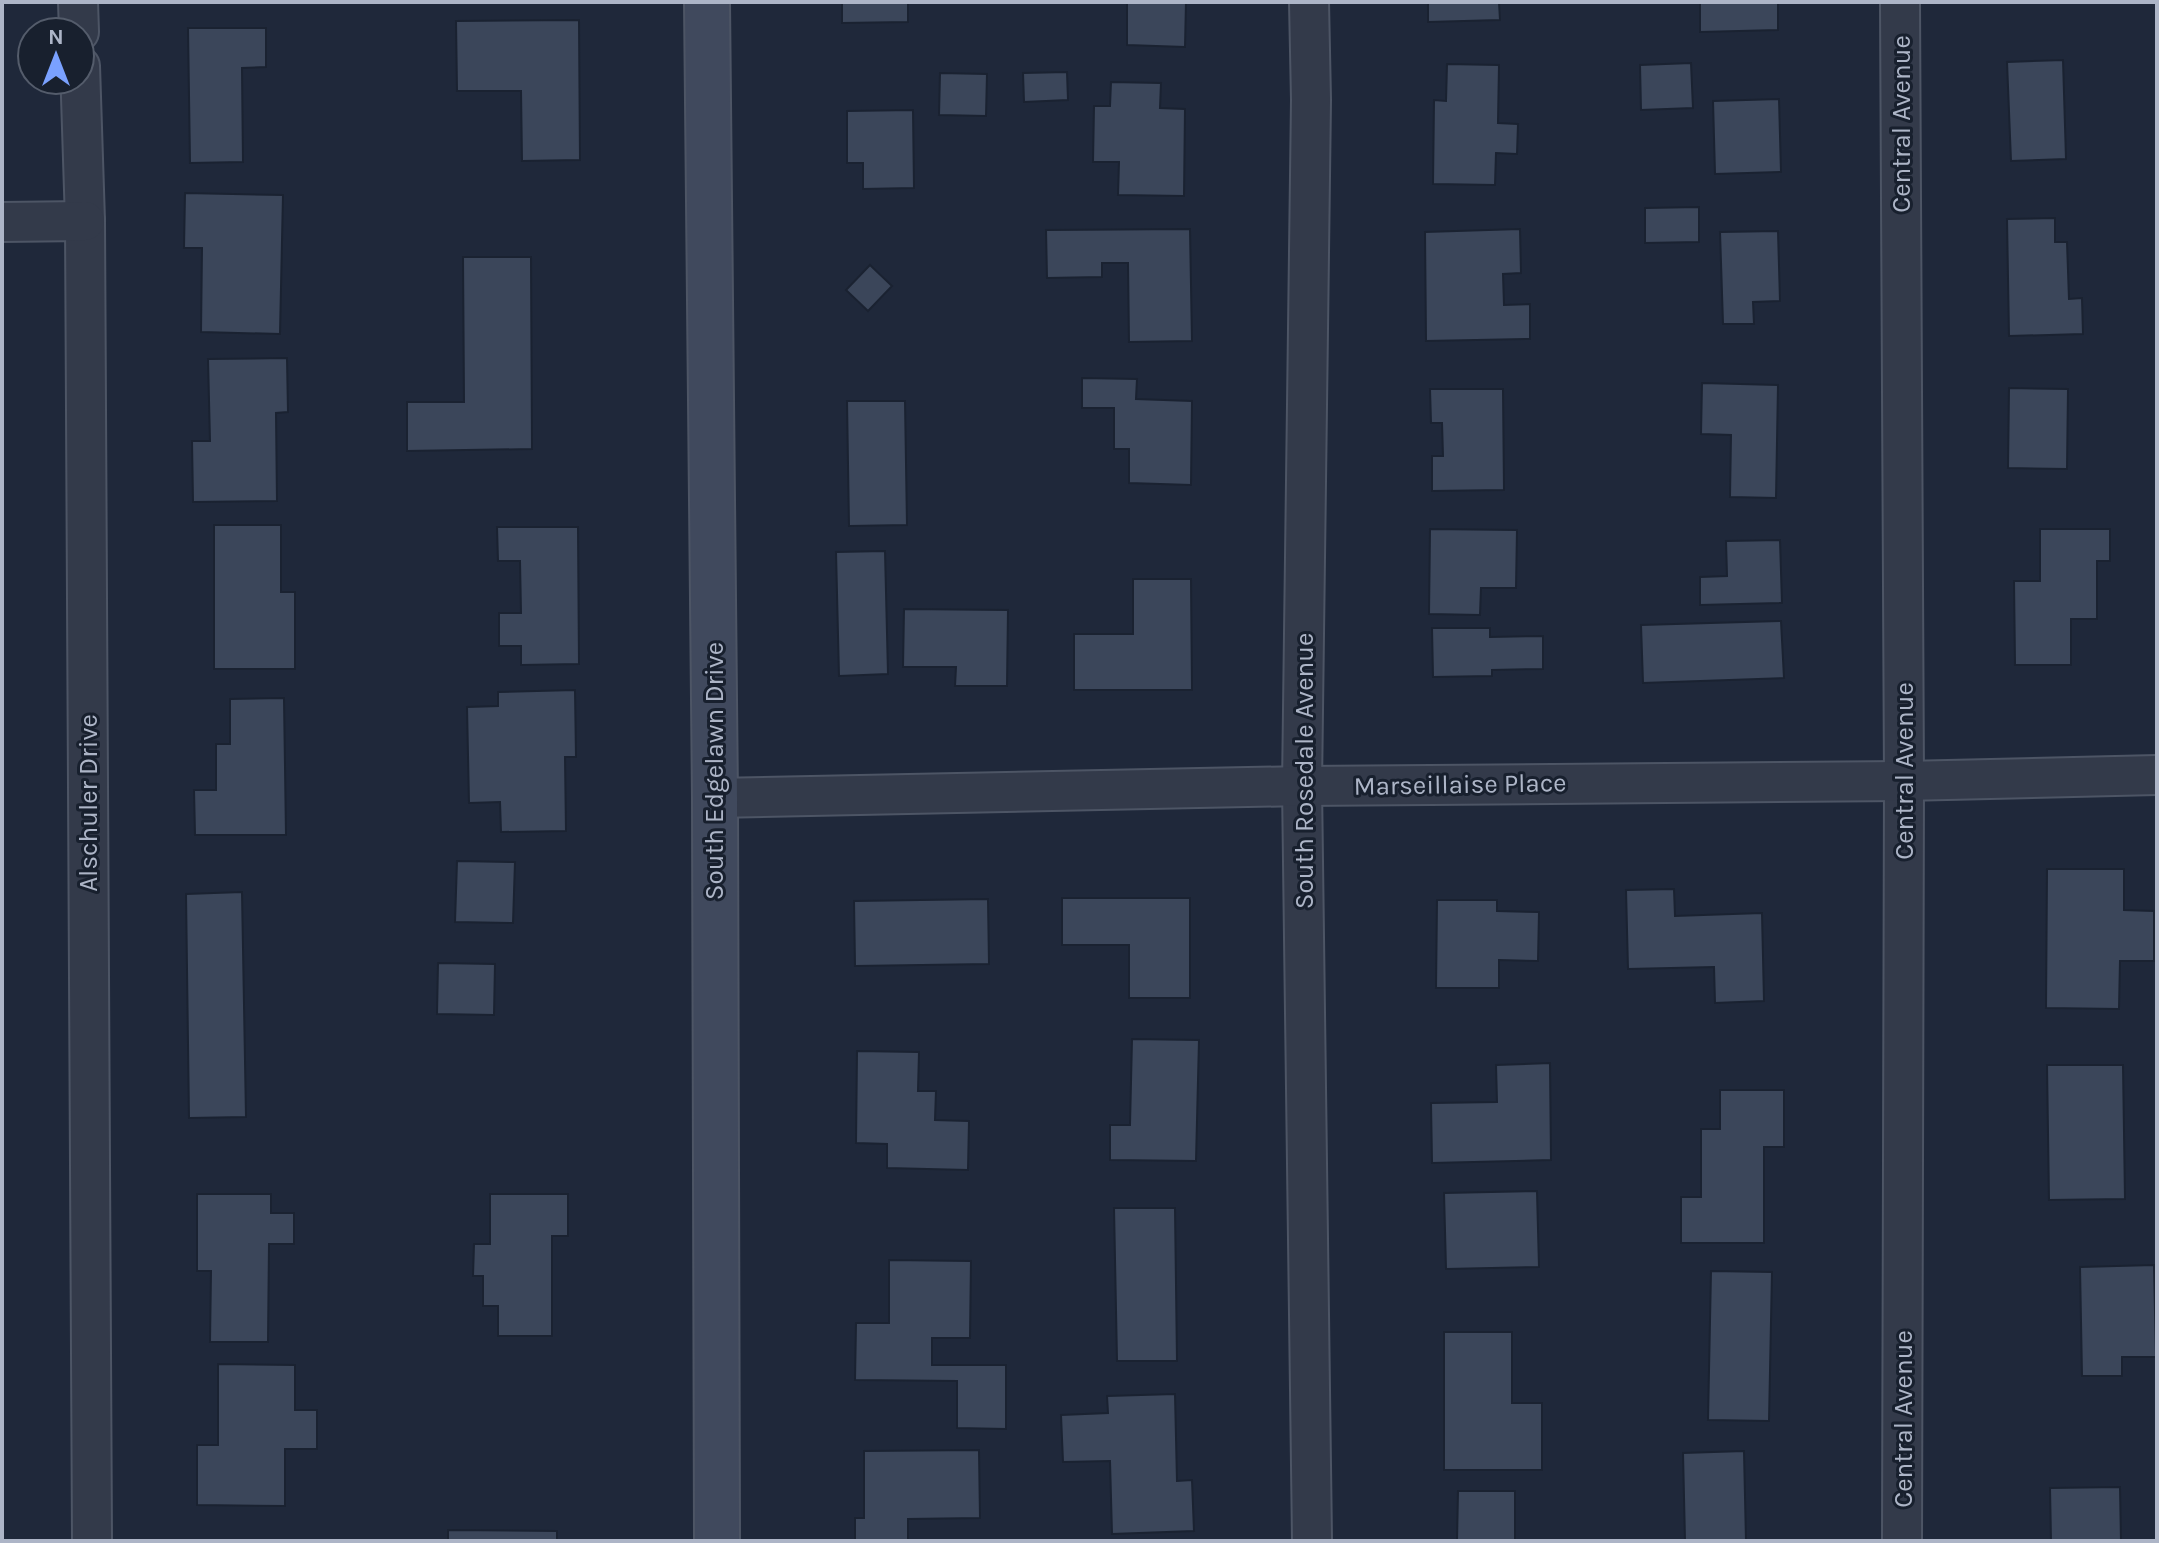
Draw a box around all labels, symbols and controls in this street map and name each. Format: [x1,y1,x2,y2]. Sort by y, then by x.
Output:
north arrow [16,16,96,96]
text: N [48,24,64,50]
street label: Central Avenue [1886,35,1917,213]
street label: South Rosedale Avenue [1289,633,1320,909]
street label: South Edgelawn Drive [699,642,730,900]
street label: Central Avenue [1889,682,1920,860]
street label: Alschuler Drive [73,714,104,892]
street label: Marseillaise Place [1353,767,1567,802]
street label: Central Avenue [1888,1330,1919,1508]

